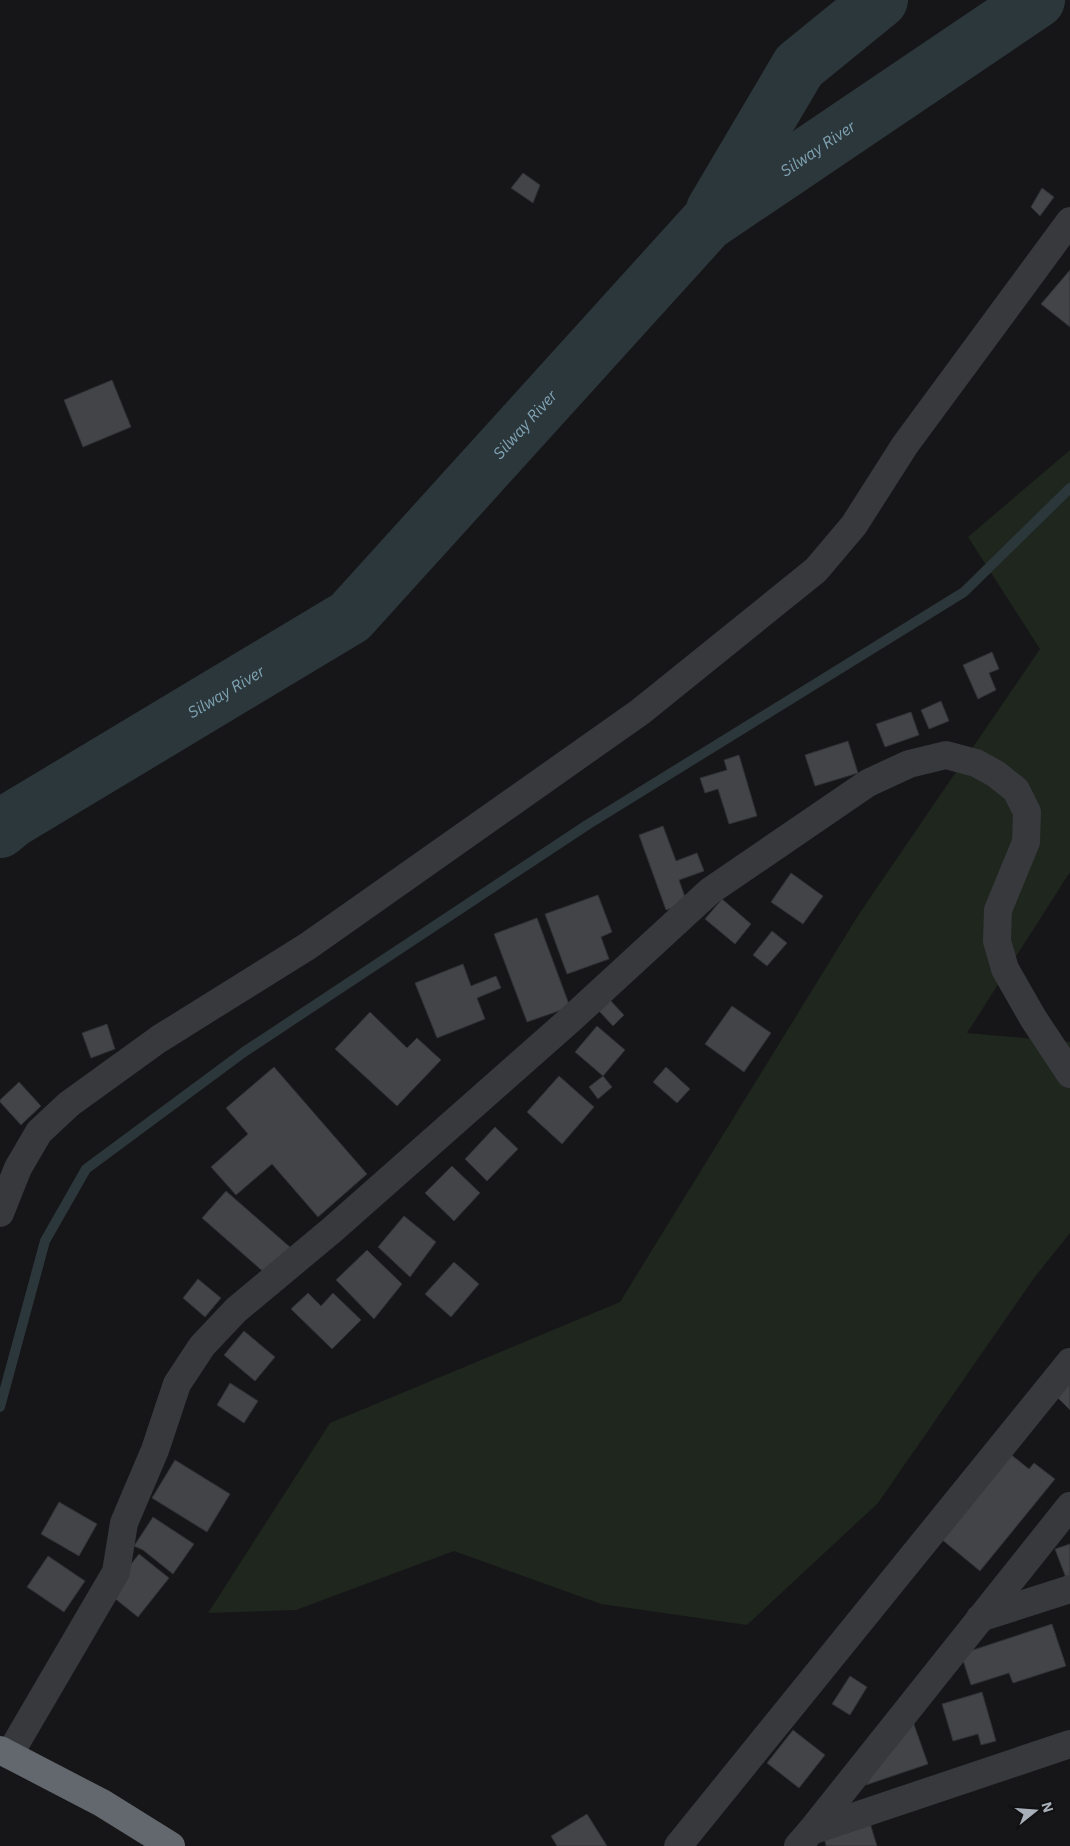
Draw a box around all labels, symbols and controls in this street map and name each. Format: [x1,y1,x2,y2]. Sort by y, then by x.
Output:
water label: Silway River [776,115,860,181]
water label: Silway River [488,385,562,463]
water label: Silway River [184,660,269,722]
north arrow [1010,1786,1060,1836]
text: N [1037,1800,1058,1815]

